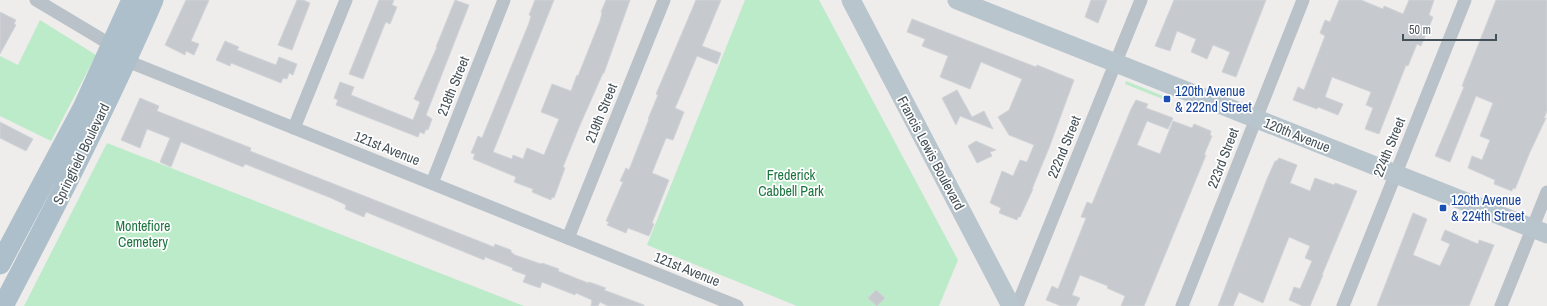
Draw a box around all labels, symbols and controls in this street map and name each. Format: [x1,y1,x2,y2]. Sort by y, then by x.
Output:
scale bar [1403,16,1496,42]
text: 50 m [1409,22,1431,38]
street label: 218th Street [433,54,473,118]
street label: 219th Street [581,81,621,145]
place label: 120th Avenue & 222nd Street [1175,82,1252,116]
street label: Francis Lewis Boulevard [893,93,969,213]
marker: 120th Avenue & 222nd Street [1162,94,1172,104]
street label: Springfield Boulevard [49,100,113,208]
street label: 222nd Street [1043,113,1085,181]
street label: 120th Avenue [1261,114,1333,156]
street label: 224th Street [1369,115,1409,179]
street label: 223rd Street [1203,125,1243,191]
street label: 121st Avenue [351,127,423,169]
park label: Frederick Cabbell Park [758,166,824,200]
place label: 120th Avenue & 224th Street [1451,191,1524,225]
marker: 120th Avenue & 224th Street [1438,203,1448,213]
park label: Montefiore Cemetery [116,217,170,251]
street label: 121st Avenue [651,248,723,290]

